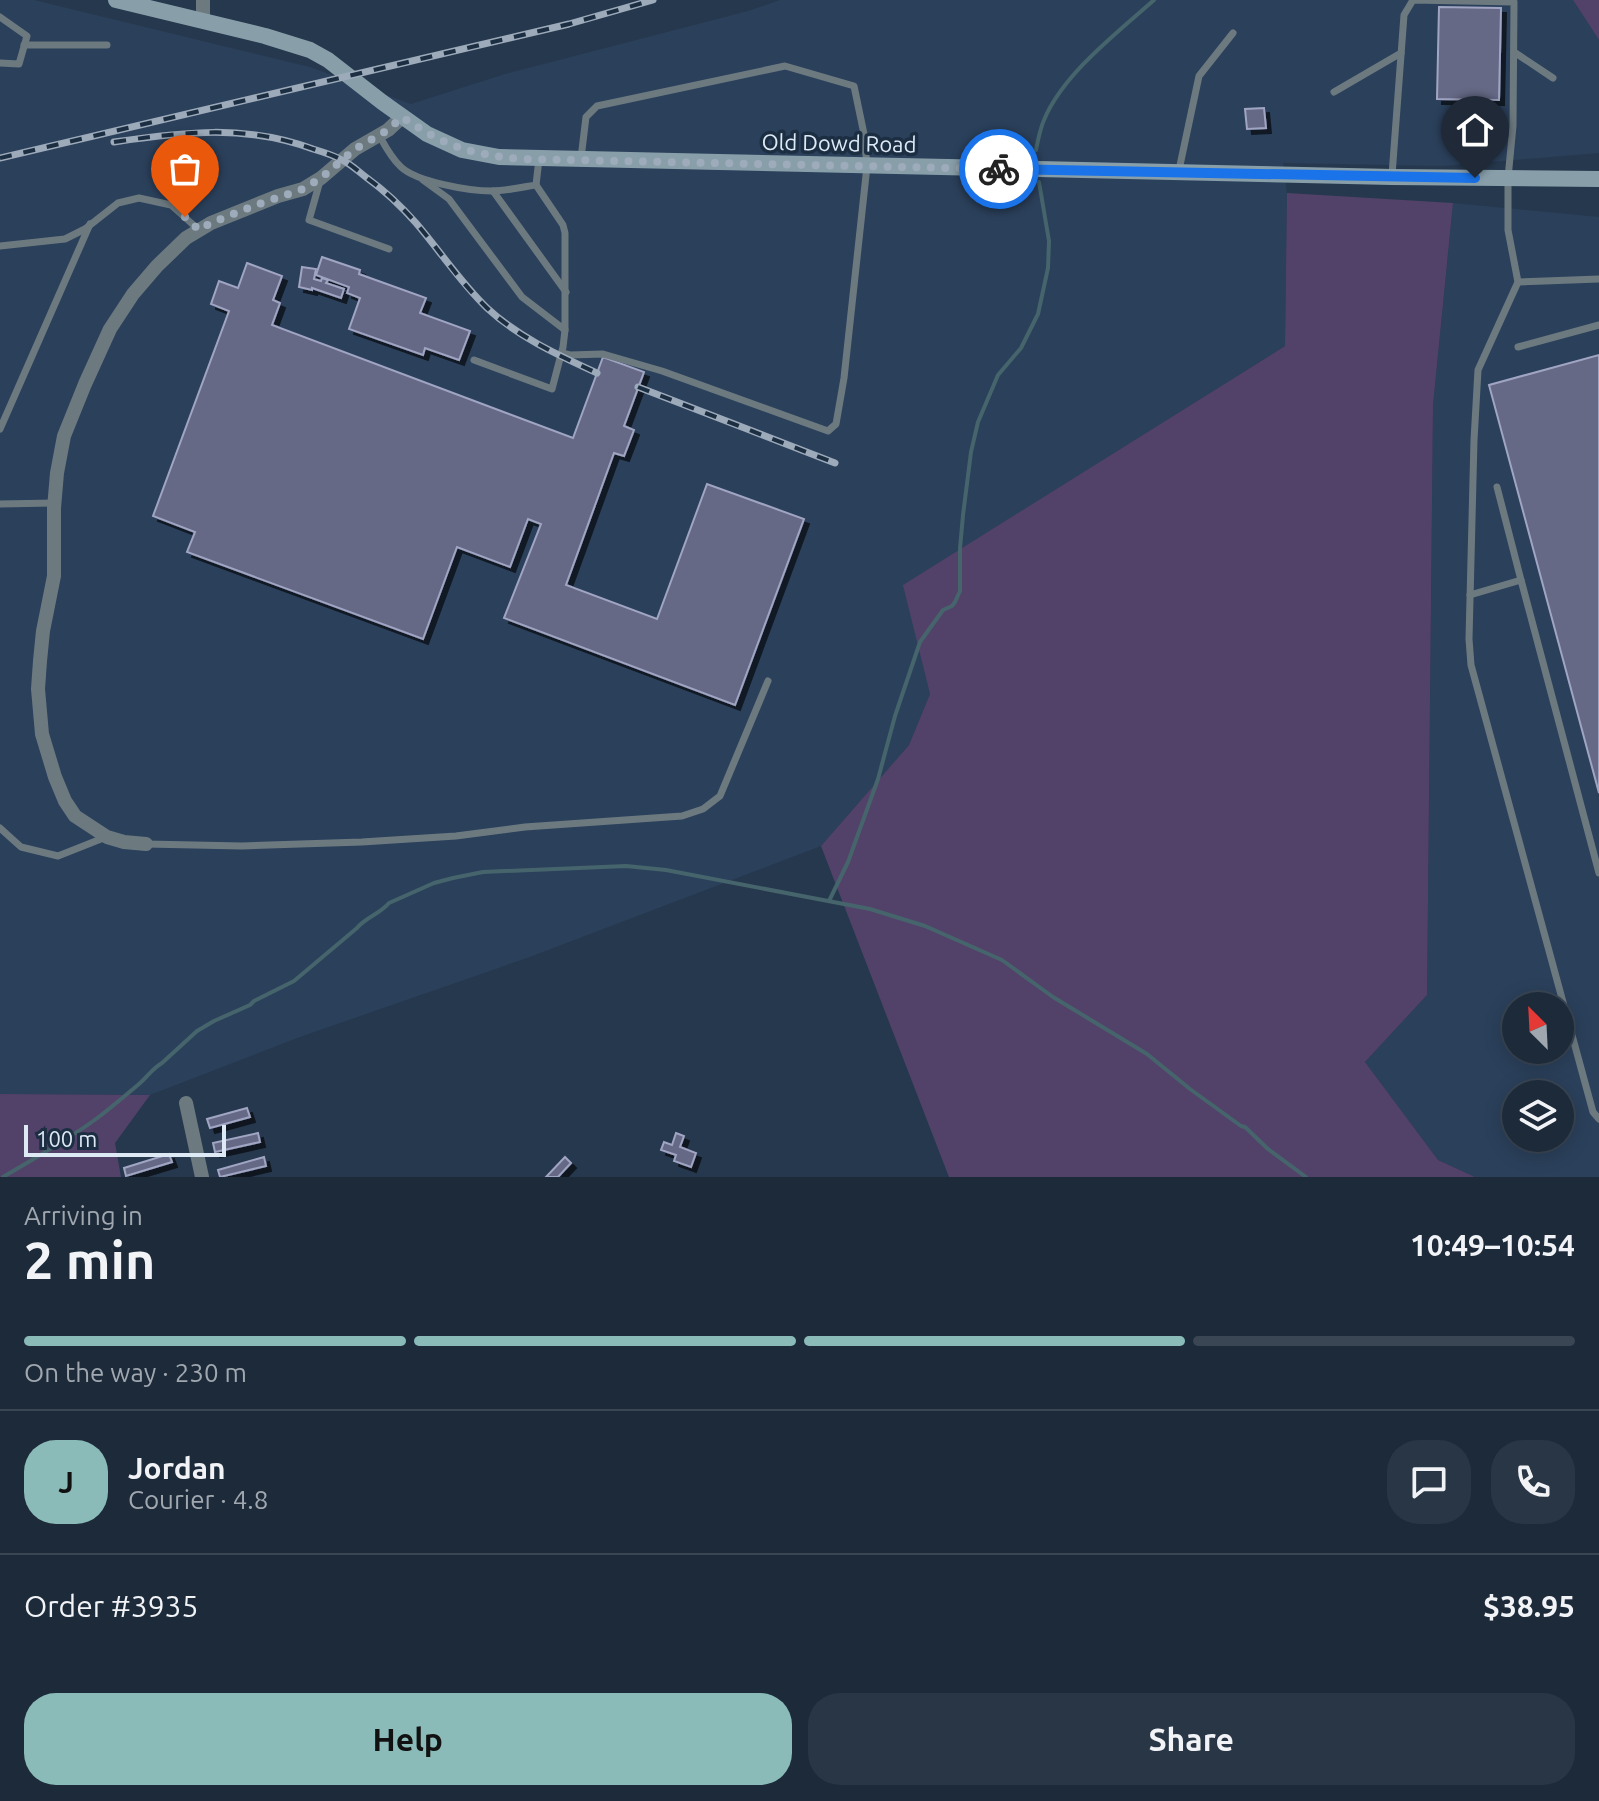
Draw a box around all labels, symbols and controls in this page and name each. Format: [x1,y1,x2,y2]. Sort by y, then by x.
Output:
pin [1441,96,1509,178]
icon: home [1453,108,1497,152]
street label: Old Dowd Road [761,129,917,156]
courier [959,129,1039,209]
pin [151,135,219,217]
icon: bag [163,147,207,191]
icon: bike [977,147,1021,191]
north arrow [1502,992,1574,1064]
map controls [1502,992,1574,1152]
button: layers [1502,1080,1574,1152]
scale bar [24,1121,226,1157]
text: 100 m [36,1126,97,1151]
text: Arriving in [24,1201,143,1230]
text: 10:49–10:54 [1410,1228,1575,1262]
text: 2 min [24,1231,155,1289]
text: On the way · 230 m [24,1358,247,1387]
button: chat [1387,1440,1471,1524]
button: phone [1491,1440,1575,1524]
text: Jordan [128,1451,226,1485]
text: J [58,1465,74,1499]
text: Courier · 4.8 [128,1485,268,1514]
text: Order #3935 [24,1589,198,1623]
text: $38.95 [1483,1589,1575,1623]
button: Help [24,1693,792,1785]
button: Share [808,1693,1575,1785]

